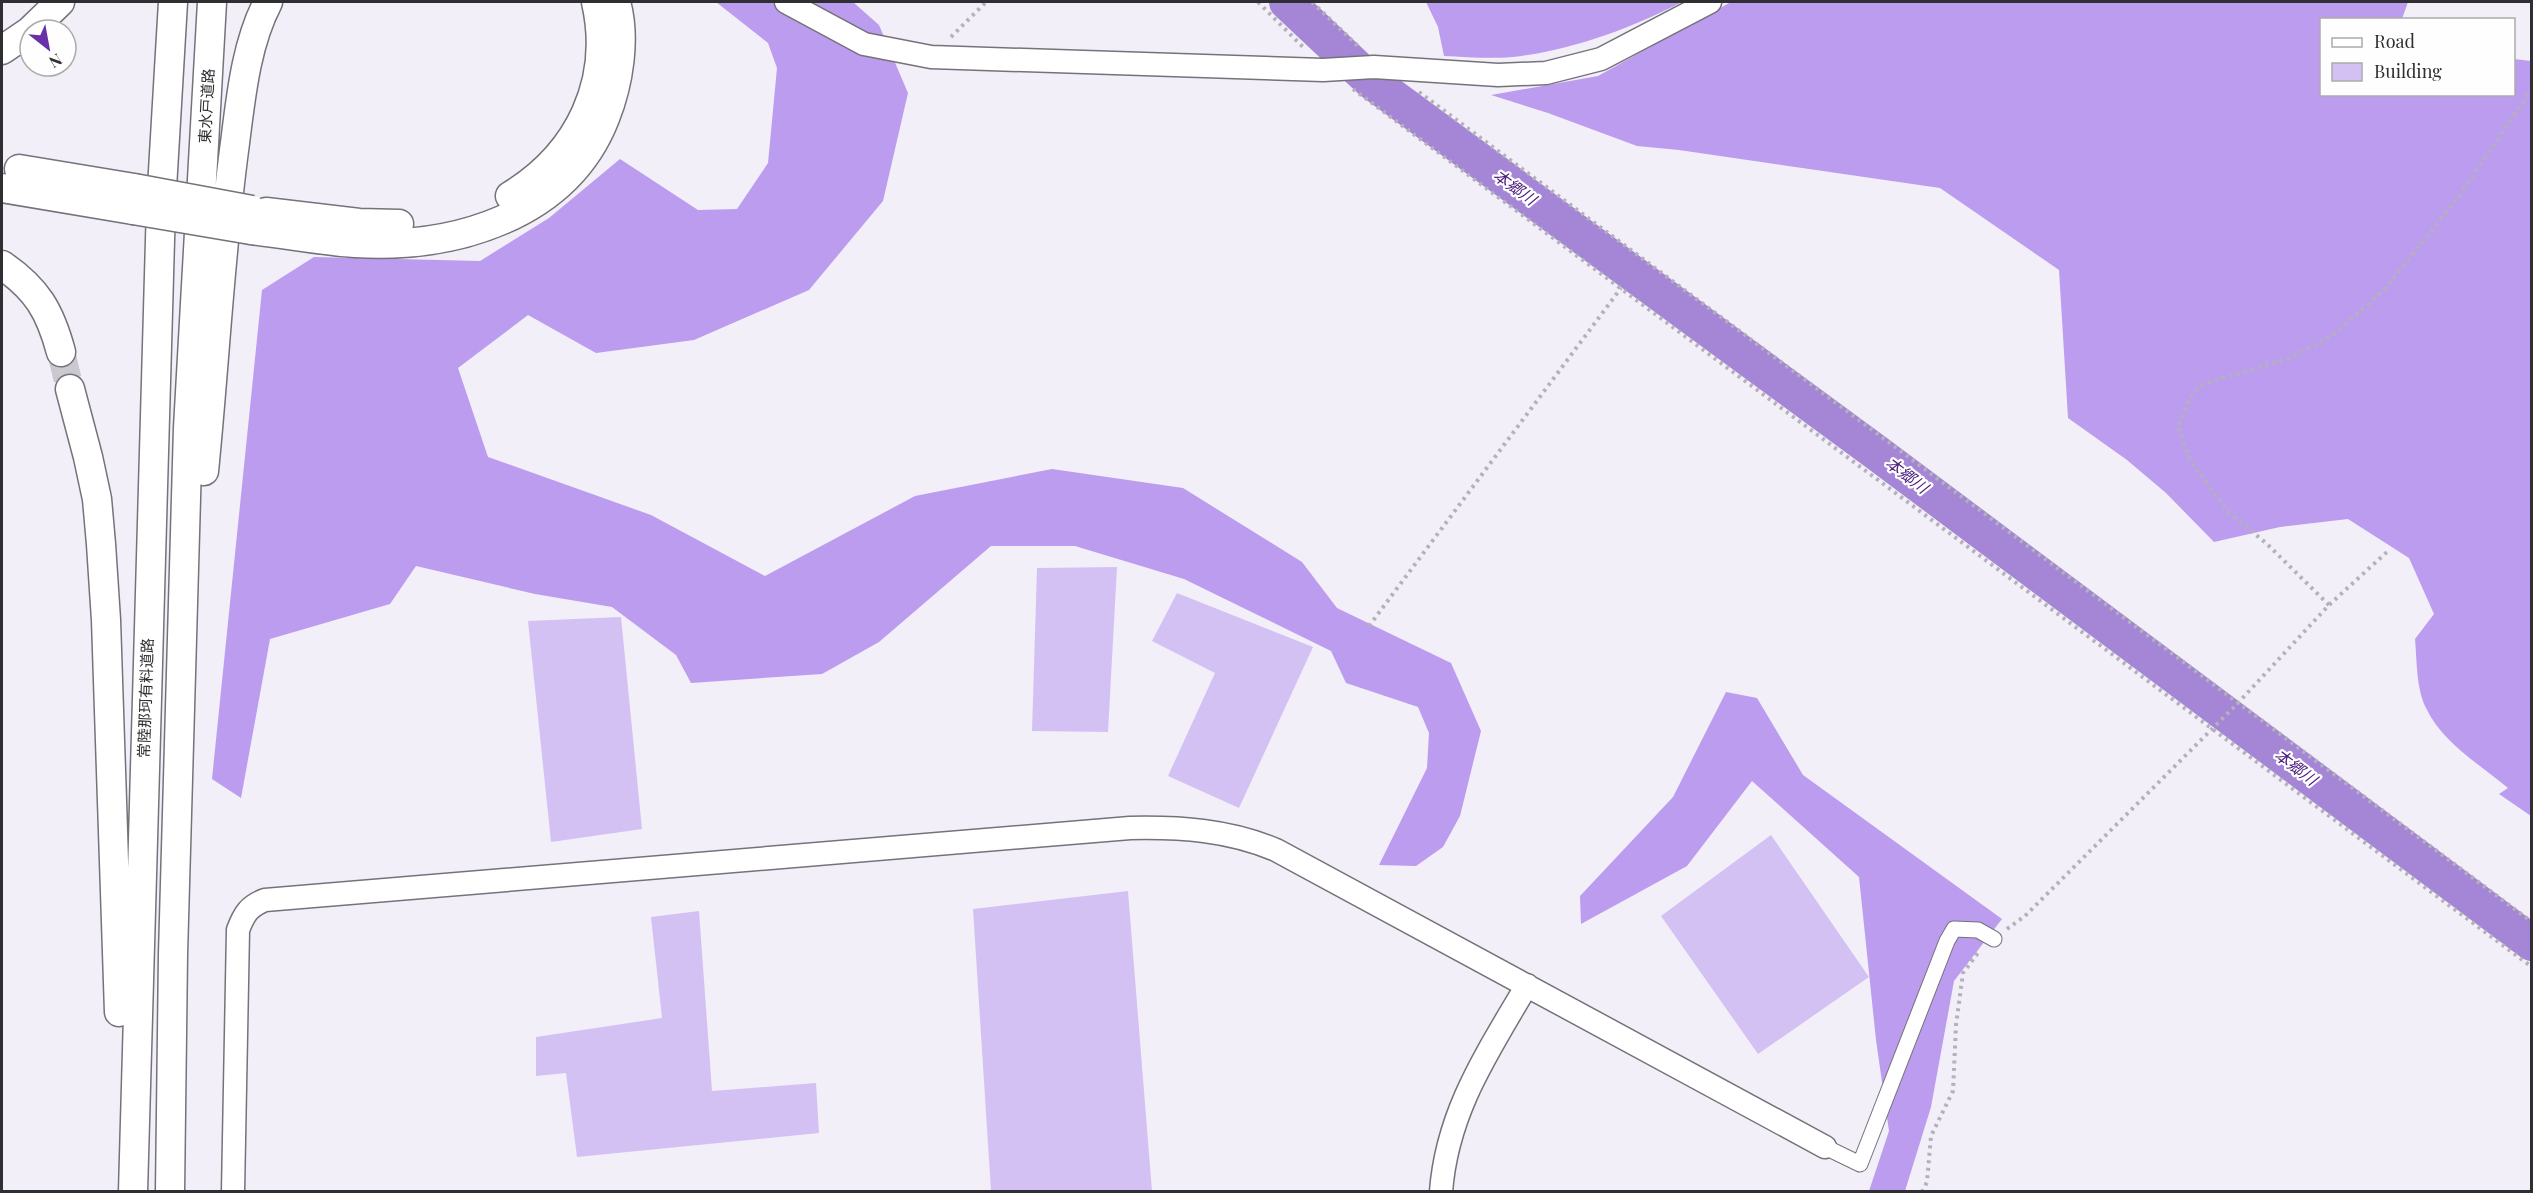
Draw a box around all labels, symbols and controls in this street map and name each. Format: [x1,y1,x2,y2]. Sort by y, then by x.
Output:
north arrow [18,18,78,78]
legend [2320,18,2515,96]
text: Road [2374,29,2415,53]
text: N [45,49,66,73]
text: Building [2374,59,2442,83]
street label: 東水戸道路 [194,68,218,144]
water label: 本郷川 [1490,164,1542,210]
water label: 本郷川 [1882,452,1934,499]
street label: 常陸那珂有料道路 [133,638,157,758]
water label: 本郷川 [2271,744,2323,791]

